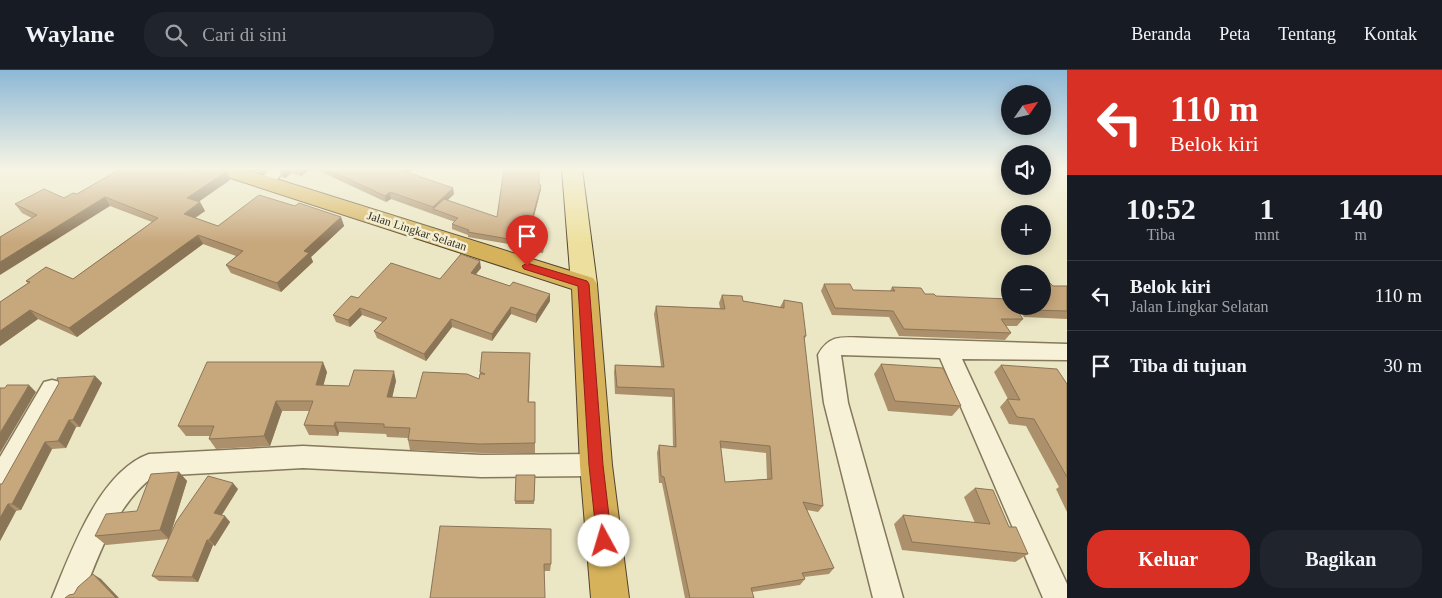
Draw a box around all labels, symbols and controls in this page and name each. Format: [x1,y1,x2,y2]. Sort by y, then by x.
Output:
search box [144,12,494,57]
text: Waylane [25,21,114,47]
icon: search [162,21,190,49]
text: Cari di sini [202,24,287,45]
text: Beranda [1131,24,1191,44]
text: Peta [1219,24,1250,44]
text: Tentang [1278,24,1336,44]
text: Kontak [1364,24,1417,44]
north arrow [1001,85,1051,135]
map controls [1001,85,1051,315]
icon: left [1087,90,1152,155]
text: 110 m [1170,90,1258,129]
text: Belok kiri [1170,131,1259,156]
button: sound [1001,145,1051,195]
text: 10:52 [1126,192,1196,225]
text: 1 [1259,192,1274,225]
text: 140 [1338,192,1383,225]
button: + [1001,205,1051,255]
street label: Jalan Lingkar Selatan [365,208,469,254]
pin [506,215,548,266]
icon: arrive [513,222,541,250]
text: Tiba [1146,226,1175,243]
text: mnt [1255,226,1279,243]
text: m [1354,226,1367,243]
button: − [1001,265,1051,315]
text: Belok kiri [1130,276,1211,297]
icon: left [1087,282,1115,310]
text: 110 m [1375,285,1422,306]
text: Jalan Lingkar Selatan [1130,298,1269,315]
icon: arrive [1087,352,1115,380]
text: Tiba di tujuan [1130,355,1247,376]
text: 30 m [1383,355,1422,376]
position arrow [577,514,629,566]
button: Keluar [1087,530,1250,588]
button: Bagikan [1260,530,1422,588]

